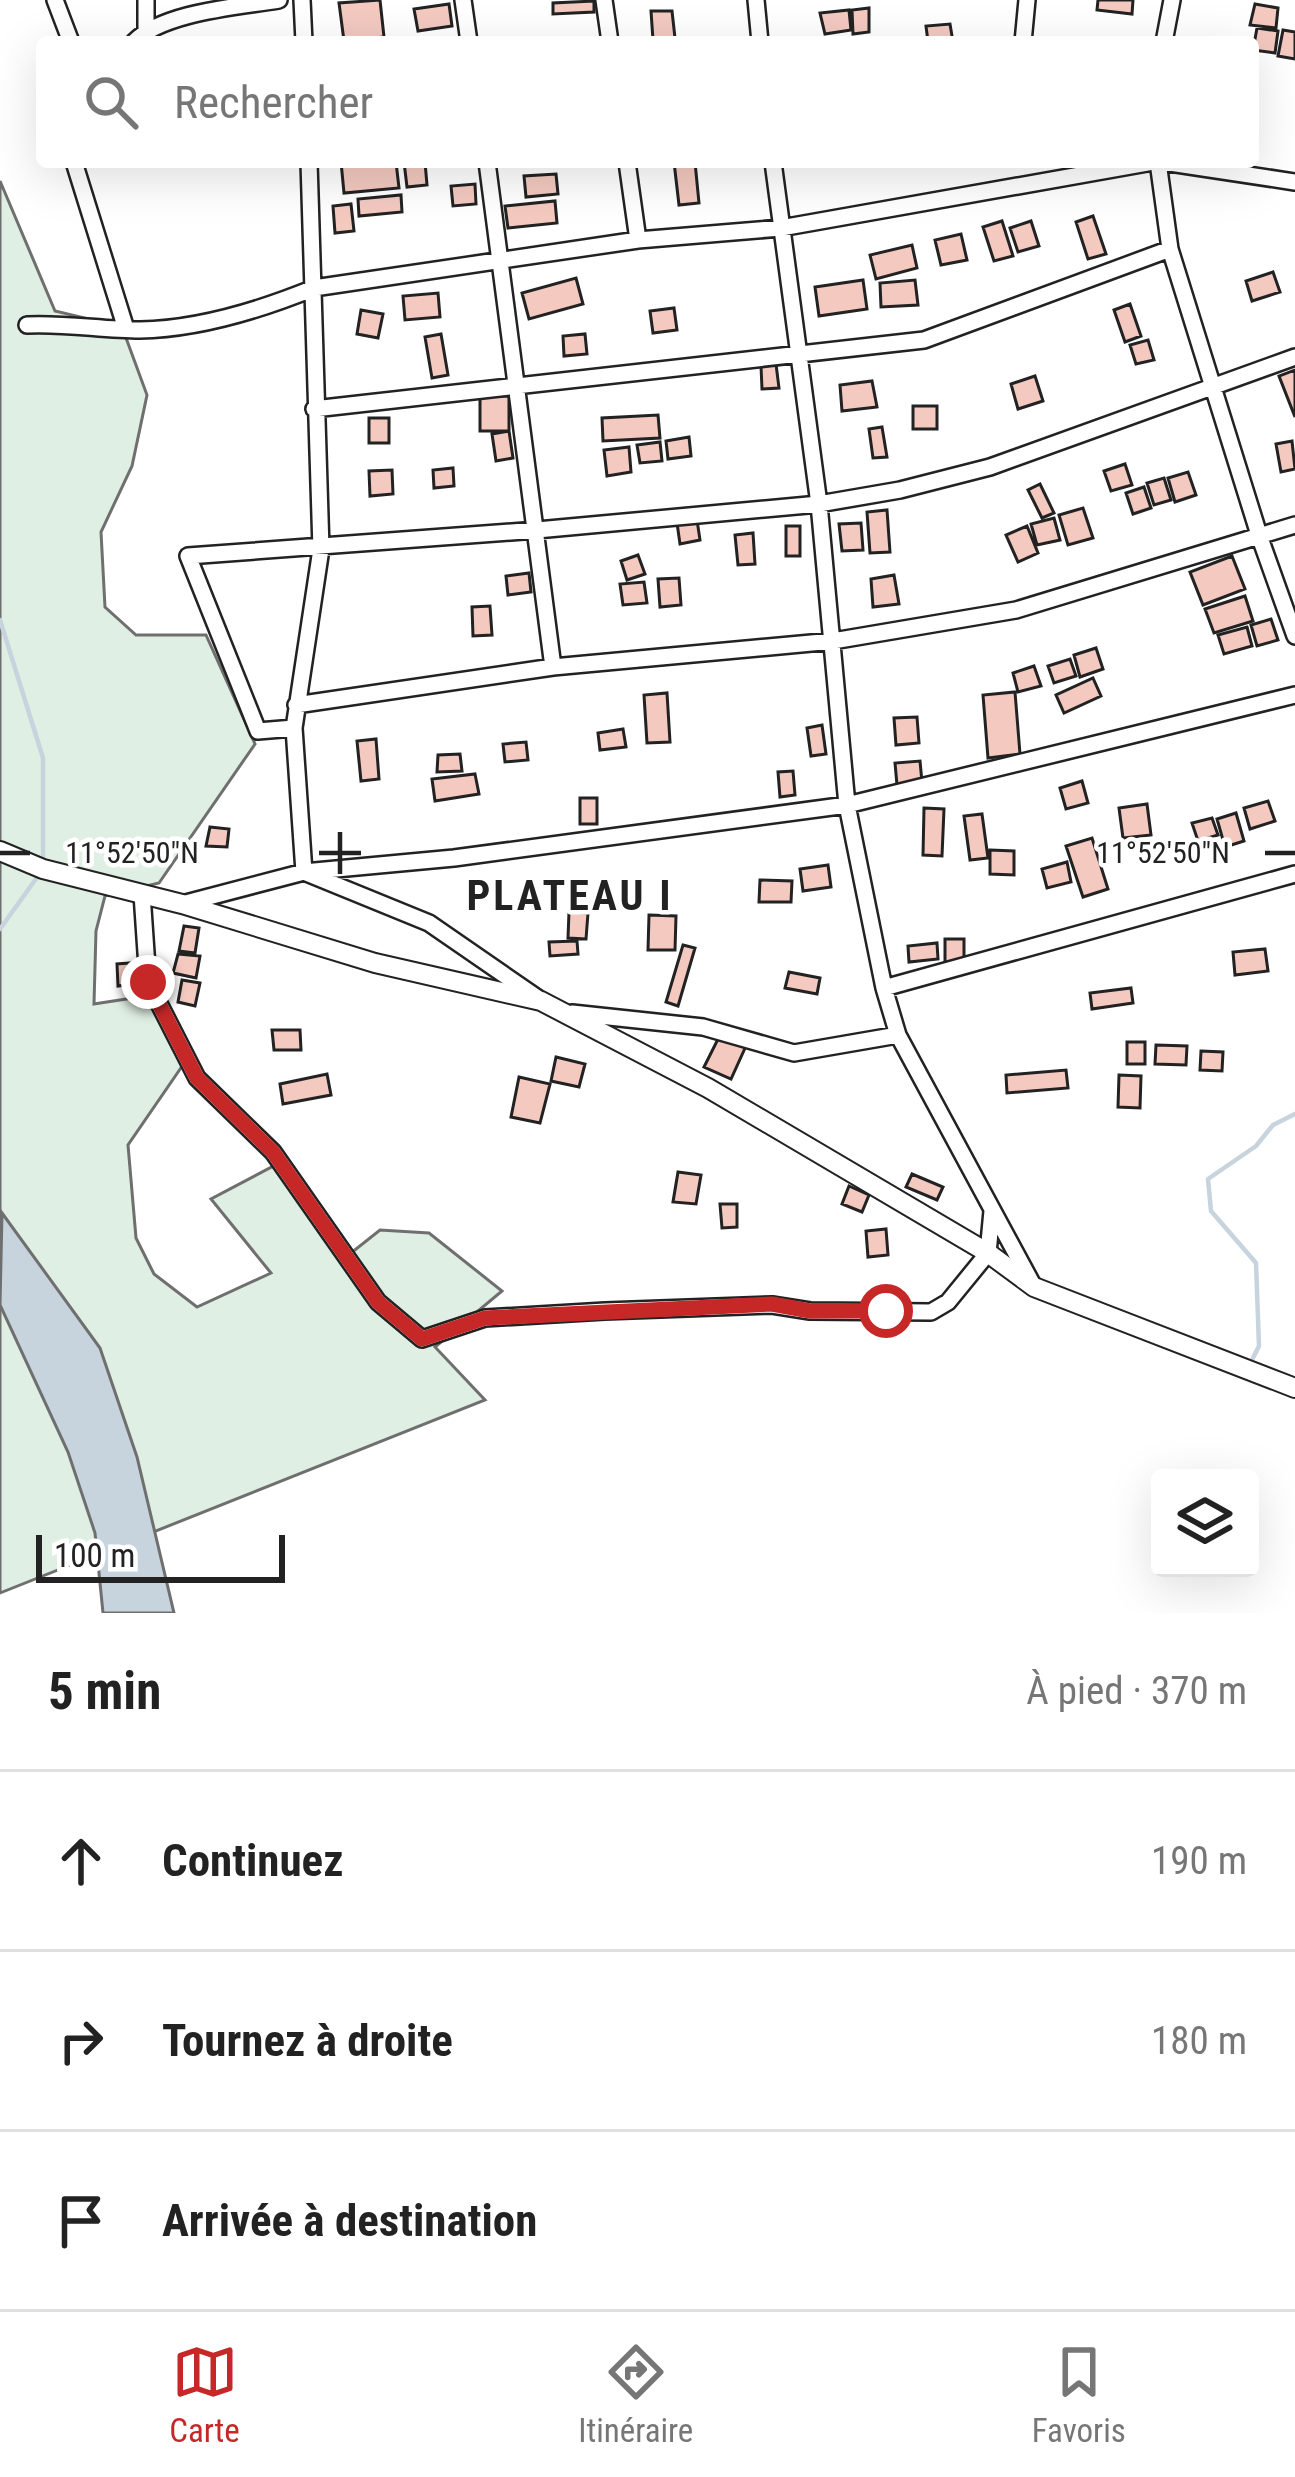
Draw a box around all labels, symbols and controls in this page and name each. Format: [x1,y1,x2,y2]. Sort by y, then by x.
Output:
search box [36,36,1259,168]
icon: search [78,69,144,135]
text: Rechercher [174,76,373,129]
text: 11°52'50"N [65,835,199,870]
text: 11°52'50"N [1096,835,1230,870]
district label: PLATEAU I [466,871,674,920]
route end [121,955,175,1009]
route start [859,1284,913,1338]
map controls [1151,1469,1259,1577]
button: layers [1151,1469,1259,1577]
scale bar [36,1529,285,1582]
text: 100 m [54,1536,135,1575]
text: 5 min [48,1662,161,1721]
text: À pied · 370 m [1026,1668,1247,1714]
icon: ahead [48,1828,114,1894]
text: Continuez [162,1834,343,1887]
text: 190 m [1151,1838,1247,1884]
icon: right [48,2008,114,2074]
text: Tournez à droite [162,2014,453,2067]
text: 180 m [1151,2018,1247,2064]
icon: arrive [48,2188,114,2254]
text: Arrivée à destination [162,2194,537,2247]
tab: Carte [169,2339,240,2450]
tab: Itinéraire [578,2339,693,2450]
tab: Favoris [1032,2339,1126,2450]

